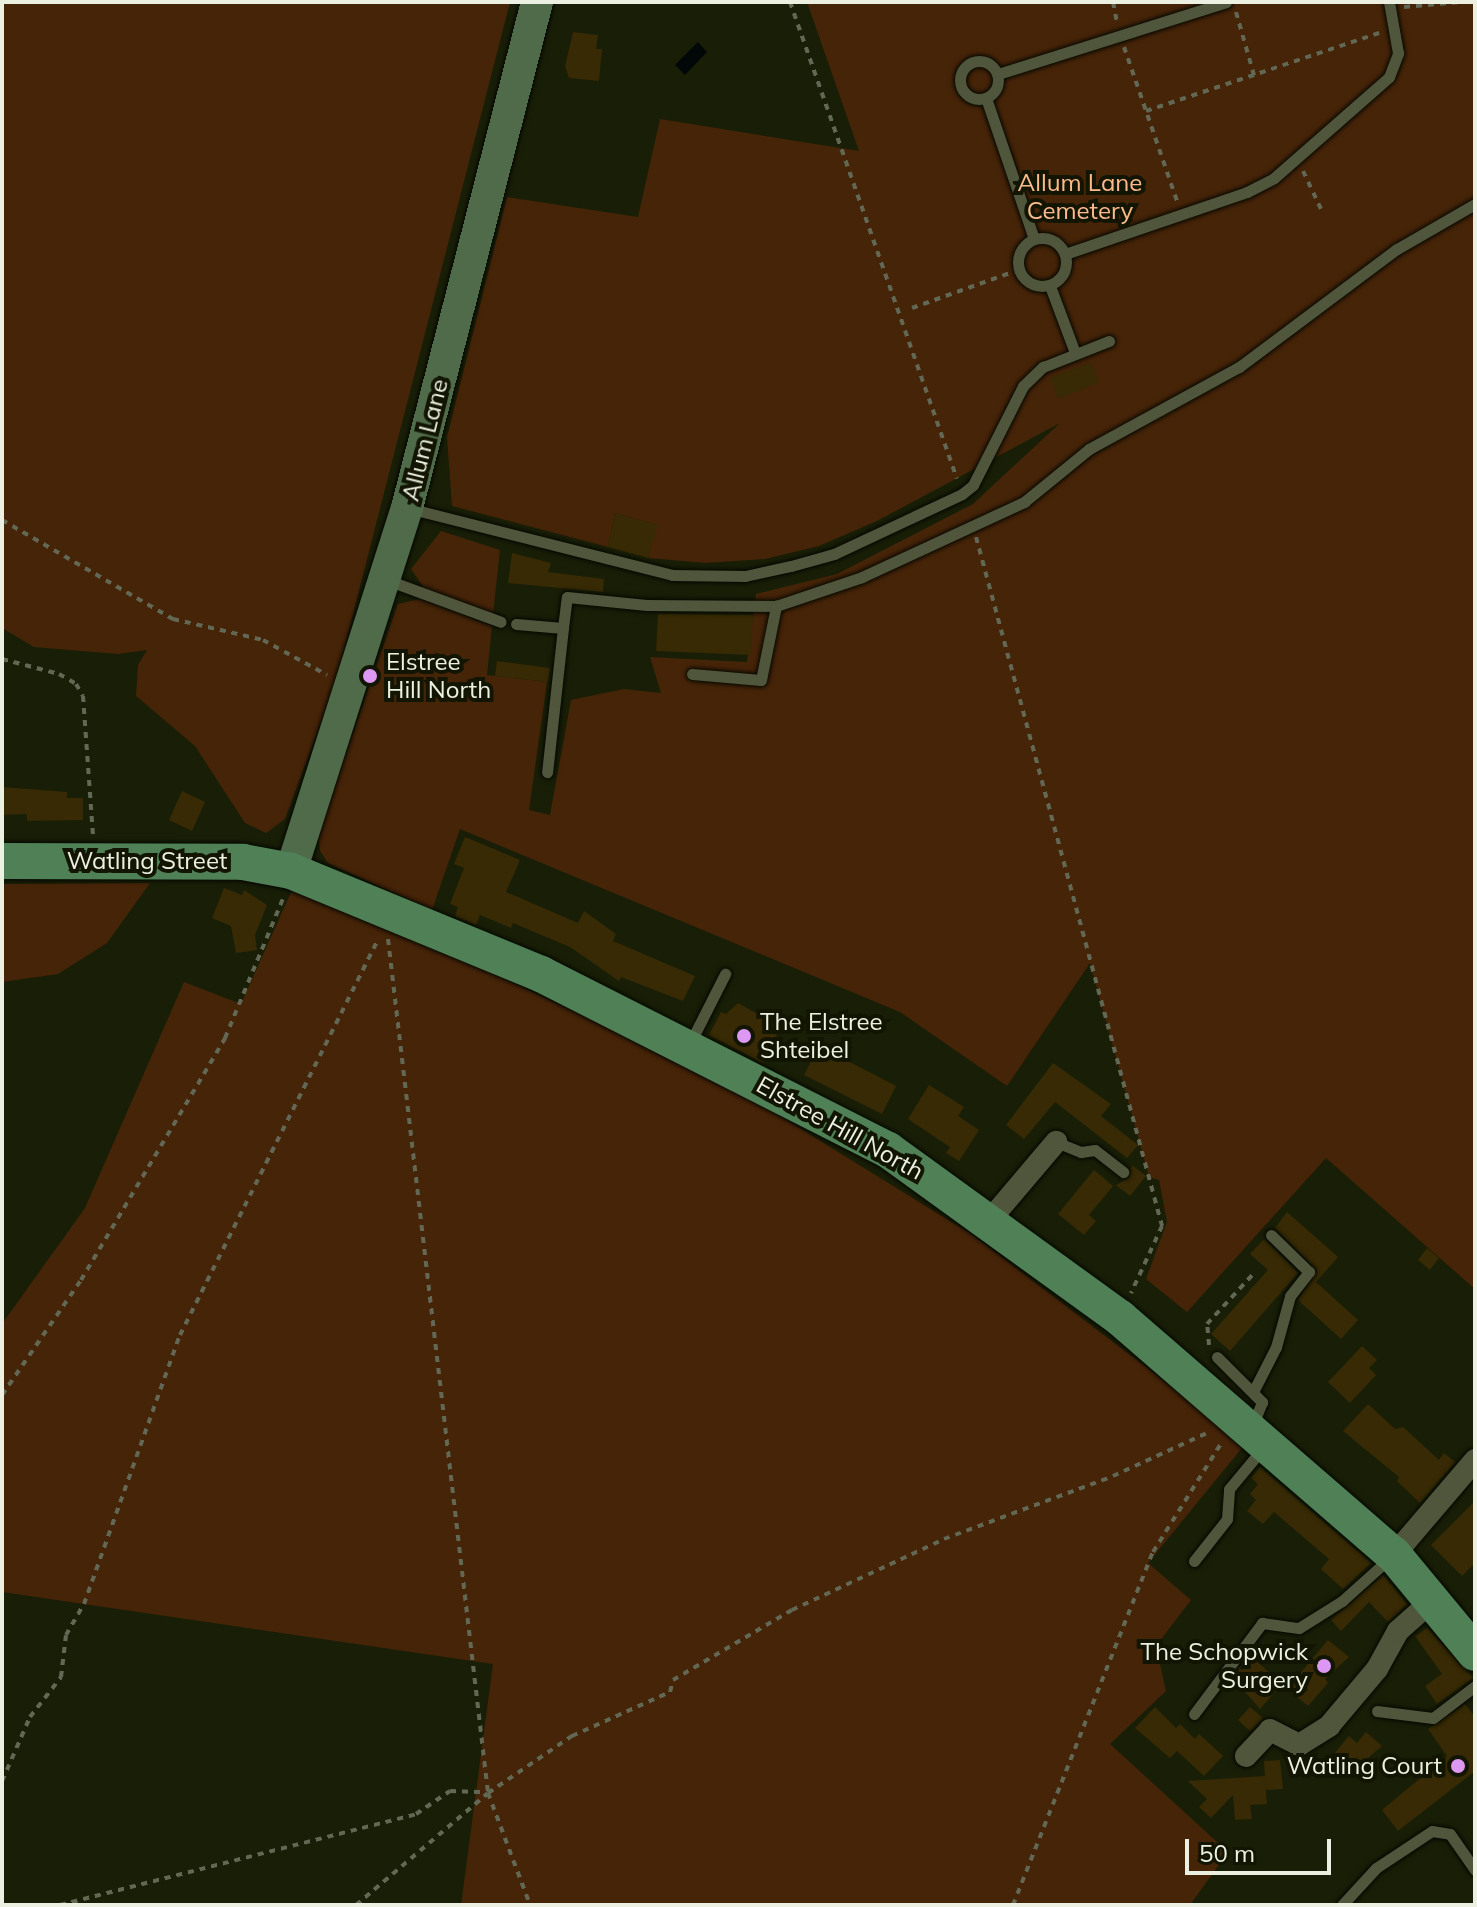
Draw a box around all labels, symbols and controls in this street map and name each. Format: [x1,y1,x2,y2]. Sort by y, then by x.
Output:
park label: Allum Lane Cemetery [1018,169,1142,225]
street label: Allum Lane [396,376,454,504]
place label: Elstree Hill North [386,648,491,704]
marker: Elstree Hill North [361,667,379,685]
street label: Watling Street [67,847,227,875]
place label: The Elstree Shteibel [760,1008,883,1064]
marker: The Elstree Shteibel [735,1027,753,1045]
street label: Elstree Hill North [752,1070,928,1186]
place label: The Schopwick Surgery [1140,1638,1308,1694]
marker: The Schopwick Surgery [1315,1657,1333,1675]
place label: Watling Court [1287,1752,1442,1780]
marker: Watling Court [1449,1757,1467,1775]
scale bar [1189,1823,1335,1873]
text: 50 m [1199,1838,1255,1868]

